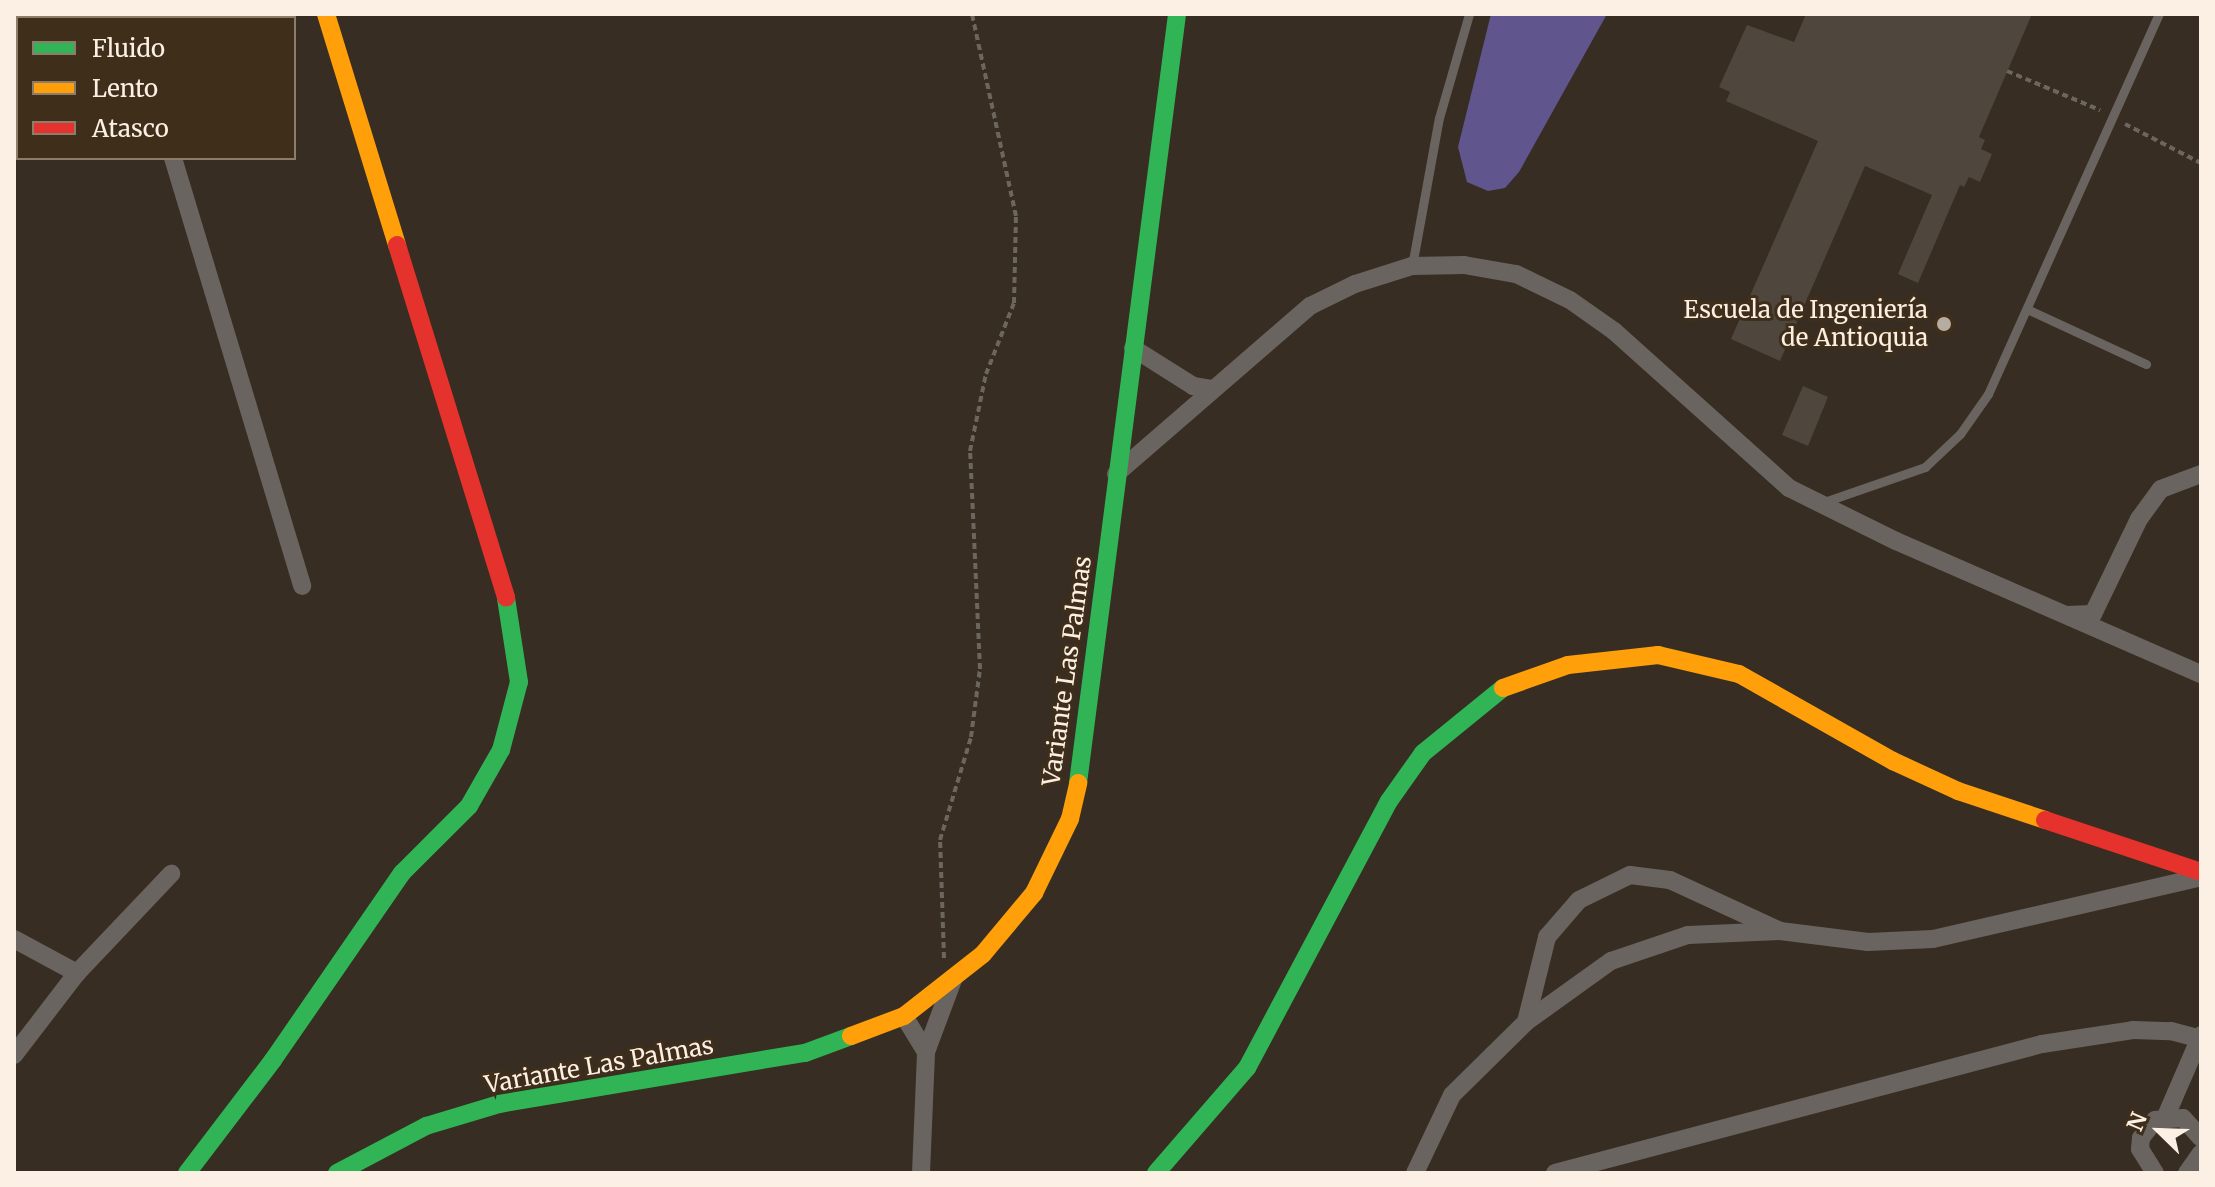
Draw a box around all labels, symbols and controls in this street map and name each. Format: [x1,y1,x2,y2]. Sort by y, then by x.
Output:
legend [16,16,296,160]
text: Fluido [92,33,165,64]
text: Lento [92,73,158,104]
text: Atasco [92,113,169,144]
place label: Escuela de Ingeniería de Antioquia [1684,296,1928,352]
marker: Escuela de Ingeniería de Antioquia [1935,315,1953,333]
street label: Variante Las Palmas [1037,554,1097,788]
street label: Variante Las Palmas [482,1031,716,1099]
north arrow [2119,1091,2199,1171]
text: N [2121,1108,2153,1135]

